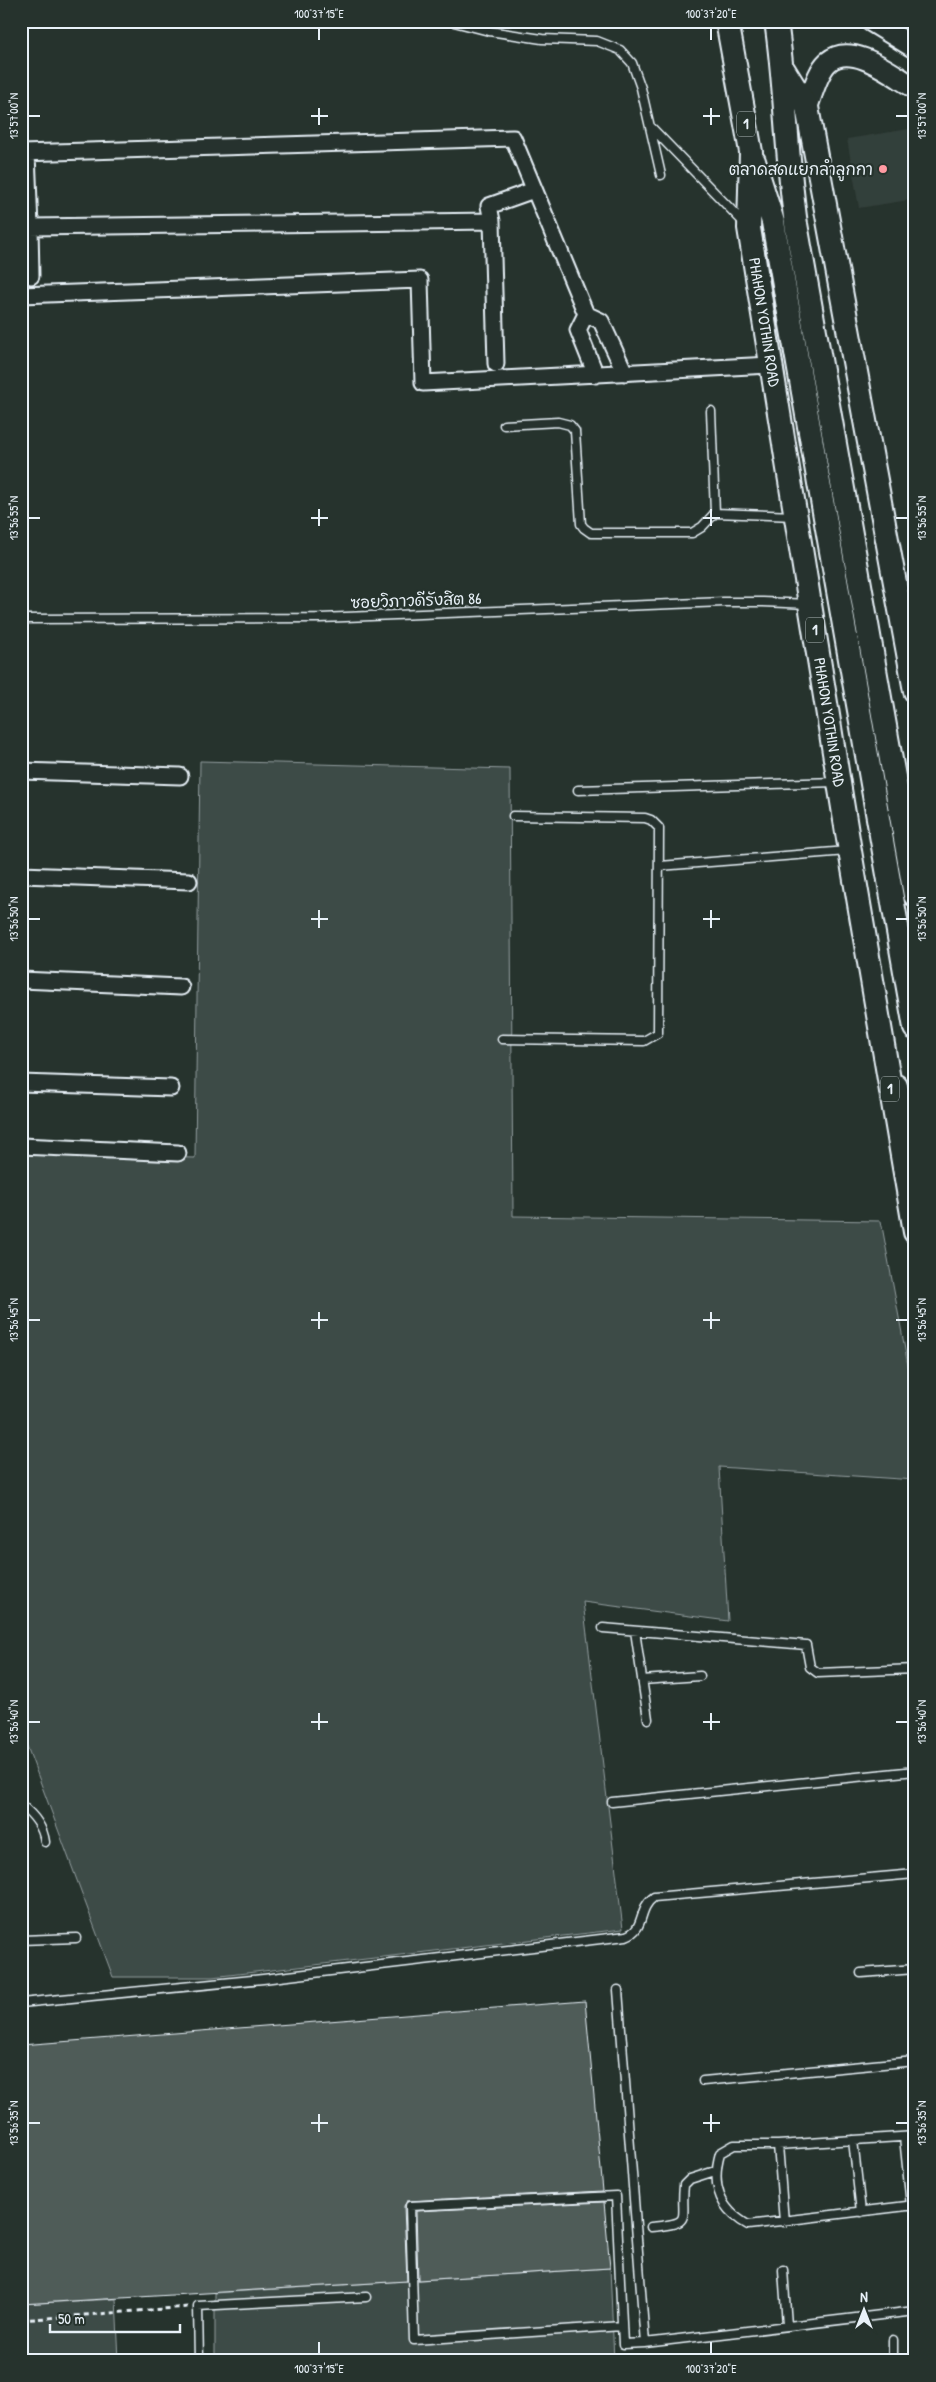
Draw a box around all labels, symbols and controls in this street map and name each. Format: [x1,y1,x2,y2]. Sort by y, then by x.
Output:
text: 100°37'15"E [294,5,344,22]
text: 100°37'20"E [685,5,737,22]
text: 13°57'00"N [5,93,22,139]
text: 13°57'00"N [913,93,930,139]
road number: 1 [737,112,755,136]
place label: ตลาดสดแยกลำลูกกา [729,158,873,182]
marker: ตลาดสดแยกลำลูกกา [877,163,889,175]
street label: PHAHON YOTHIN ROAD [744,256,786,388]
text: 13°56'55"N [5,496,22,540]
text: 13°56'55"N [913,496,930,540]
street label: ซอยวิภาวดีรังสิต 86 [350,587,482,613]
road number: 1 [806,618,824,642]
street label: PHAHON YOTHIN ROAD [809,656,851,788]
text: 13°56'50"N [5,897,22,941]
text: 13°56'50"N [913,897,930,941]
road number: 1 [881,1076,899,1102]
text: 13°56'45"N [5,1298,22,1342]
text: 13°56'45"N [913,1298,930,1342]
text: 13°56'40"N [5,1700,22,1744]
text: 13°56'40"N [913,1700,930,1744]
text: 13°56'35"N [5,2101,22,2145]
text: 13°56'35"N [913,2101,930,2145]
north arrow [838,2284,888,2334]
text: N [860,2287,868,2306]
scale bar [50,2302,180,2334]
text: 50 m [58,2308,85,2329]
text: 100°37'15"E [294,2360,344,2377]
text: 100°37'20"E [685,2360,737,2377]

